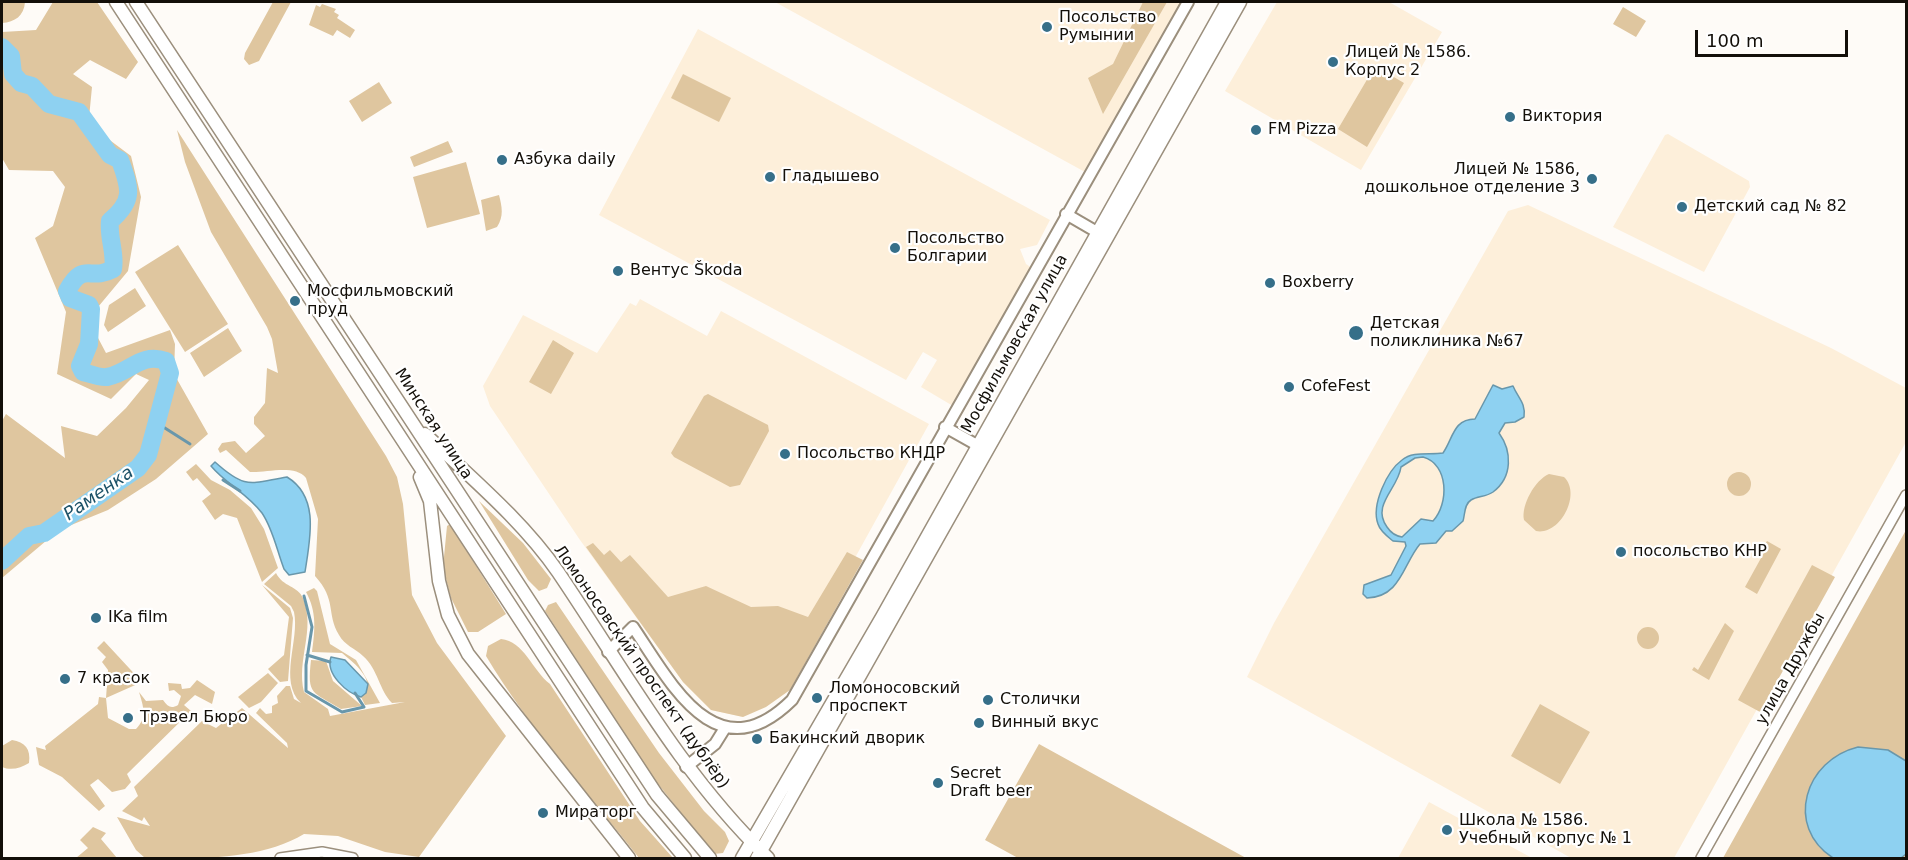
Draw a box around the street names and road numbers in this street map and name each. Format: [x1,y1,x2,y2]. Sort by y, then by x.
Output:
street label: Мосфильмовская улица [958,251,1072,437]
street label: Минская улица [390,365,476,483]
street label: Ломоносовский проспект (дублёр) [549,541,733,793]
street label: улица Дружбы [1752,610,1830,728]

